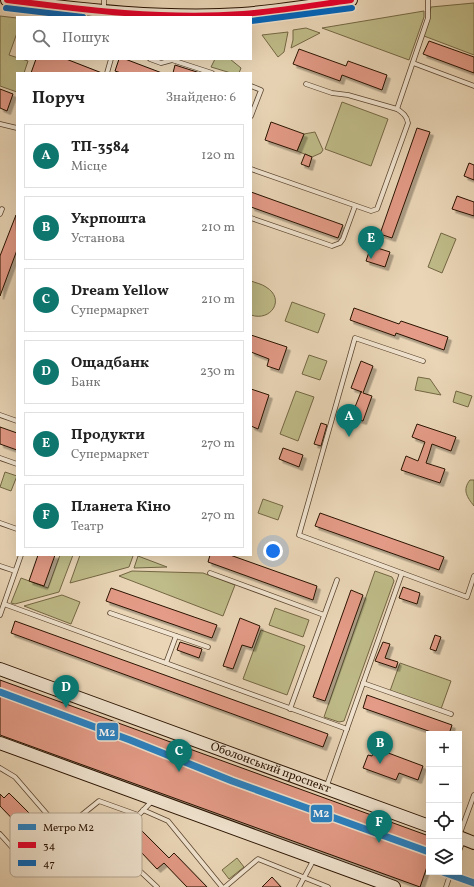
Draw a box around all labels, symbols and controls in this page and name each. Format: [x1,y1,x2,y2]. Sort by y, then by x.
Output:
search box [16,16,252,60]
icon: search [30,27,52,49]
text: Пошук [62,28,110,49]
text: Поруч [32,87,85,110]
text: Знайдено: 6 [166,89,236,107]
text: ТП-3584 [71,137,130,158]
text: A [41,147,51,165]
text: 120 m [201,147,235,165]
text: Місце [71,158,107,176]
text: Укрпошта [71,209,146,230]
text: B [42,219,50,237]
text: 210 m [201,219,235,237]
pin: E [358,226,384,259]
text: Установа [71,230,125,248]
text: Dream Yellow [71,281,169,302]
text: C [42,291,50,309]
text: 210 m [201,291,235,309]
text: Супермаркет [71,302,149,320]
text: Ощадбанк [71,353,149,374]
text: D [41,363,51,381]
text: 230 m [200,363,235,381]
text: Банк [71,374,100,392]
pin: A [336,404,362,437]
text: Продукти [71,425,145,446]
text: E [42,435,50,453]
text: 270 m [201,435,235,453]
text: Супермаркет [71,446,149,464]
text: Планета Кіно [71,497,171,518]
text: F [42,507,50,525]
text: 270 m [201,507,235,525]
text: Театр [71,518,104,536]
your location [263,541,283,561]
pin: D [53,675,79,708]
line badge: M2 [96,722,119,741]
text: M2 [99,726,115,741]
pin: B [367,731,393,764]
map controls [426,731,462,875]
button: + [426,731,462,767]
pin: C [166,739,192,772]
street label: Оболонський проспект [208,739,333,797]
button: − [426,767,462,803]
button: locate [426,803,462,839]
line badge: M2 [310,804,333,823]
text: M2 [313,807,329,822]
pin: F [366,810,392,843]
legend [10,813,142,877]
text: Метро M2 [43,821,94,836]
text: 34 [43,839,56,854]
button: layers [426,839,462,875]
text: 47 [43,857,55,872]

